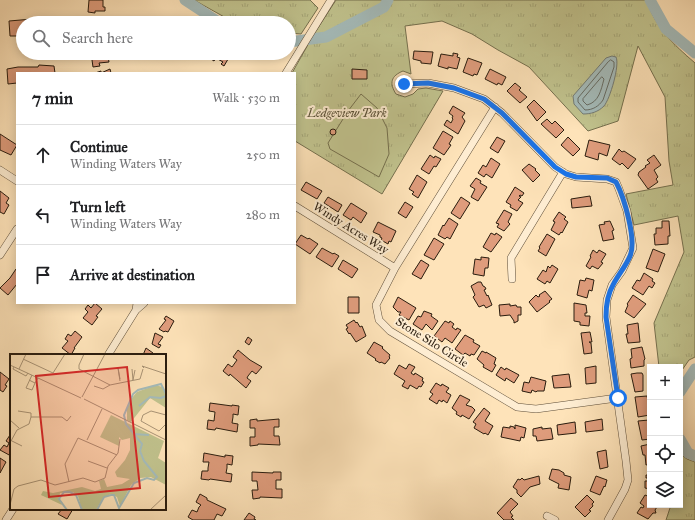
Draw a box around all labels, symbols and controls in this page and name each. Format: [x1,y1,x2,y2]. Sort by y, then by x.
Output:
search box [16,16,296,60]
icon: search [30,27,52,49]
text: Search here [62,29,133,47]
route end [395,75,413,93]
text: 7 min [32,88,73,109]
text: Walk · 530 m [212,90,280,106]
park label: Ledgeview Park [306,106,387,120]
text: Continue [70,138,128,156]
icon: ahead [32,144,54,166]
text: 250 m [246,147,280,163]
text: Winding Waters Way [70,156,182,172]
text: Turn left [70,198,126,216]
street label: Windy Acres Way [311,199,392,257]
icon: left [32,204,54,226]
text: 280 m [245,207,280,223]
text: Winding Waters Way [70,216,182,232]
icon: arrive [32,264,54,286]
text: Arrive at destination [70,266,195,284]
street label: Stone Silo Circle [393,314,471,370]
inset map [10,354,166,510]
map controls [647,364,683,508]
button: + [647,364,683,400]
route start [609,389,627,407]
button: − [647,400,683,436]
button: locate [647,436,683,472]
button: layers [647,472,683,508]

